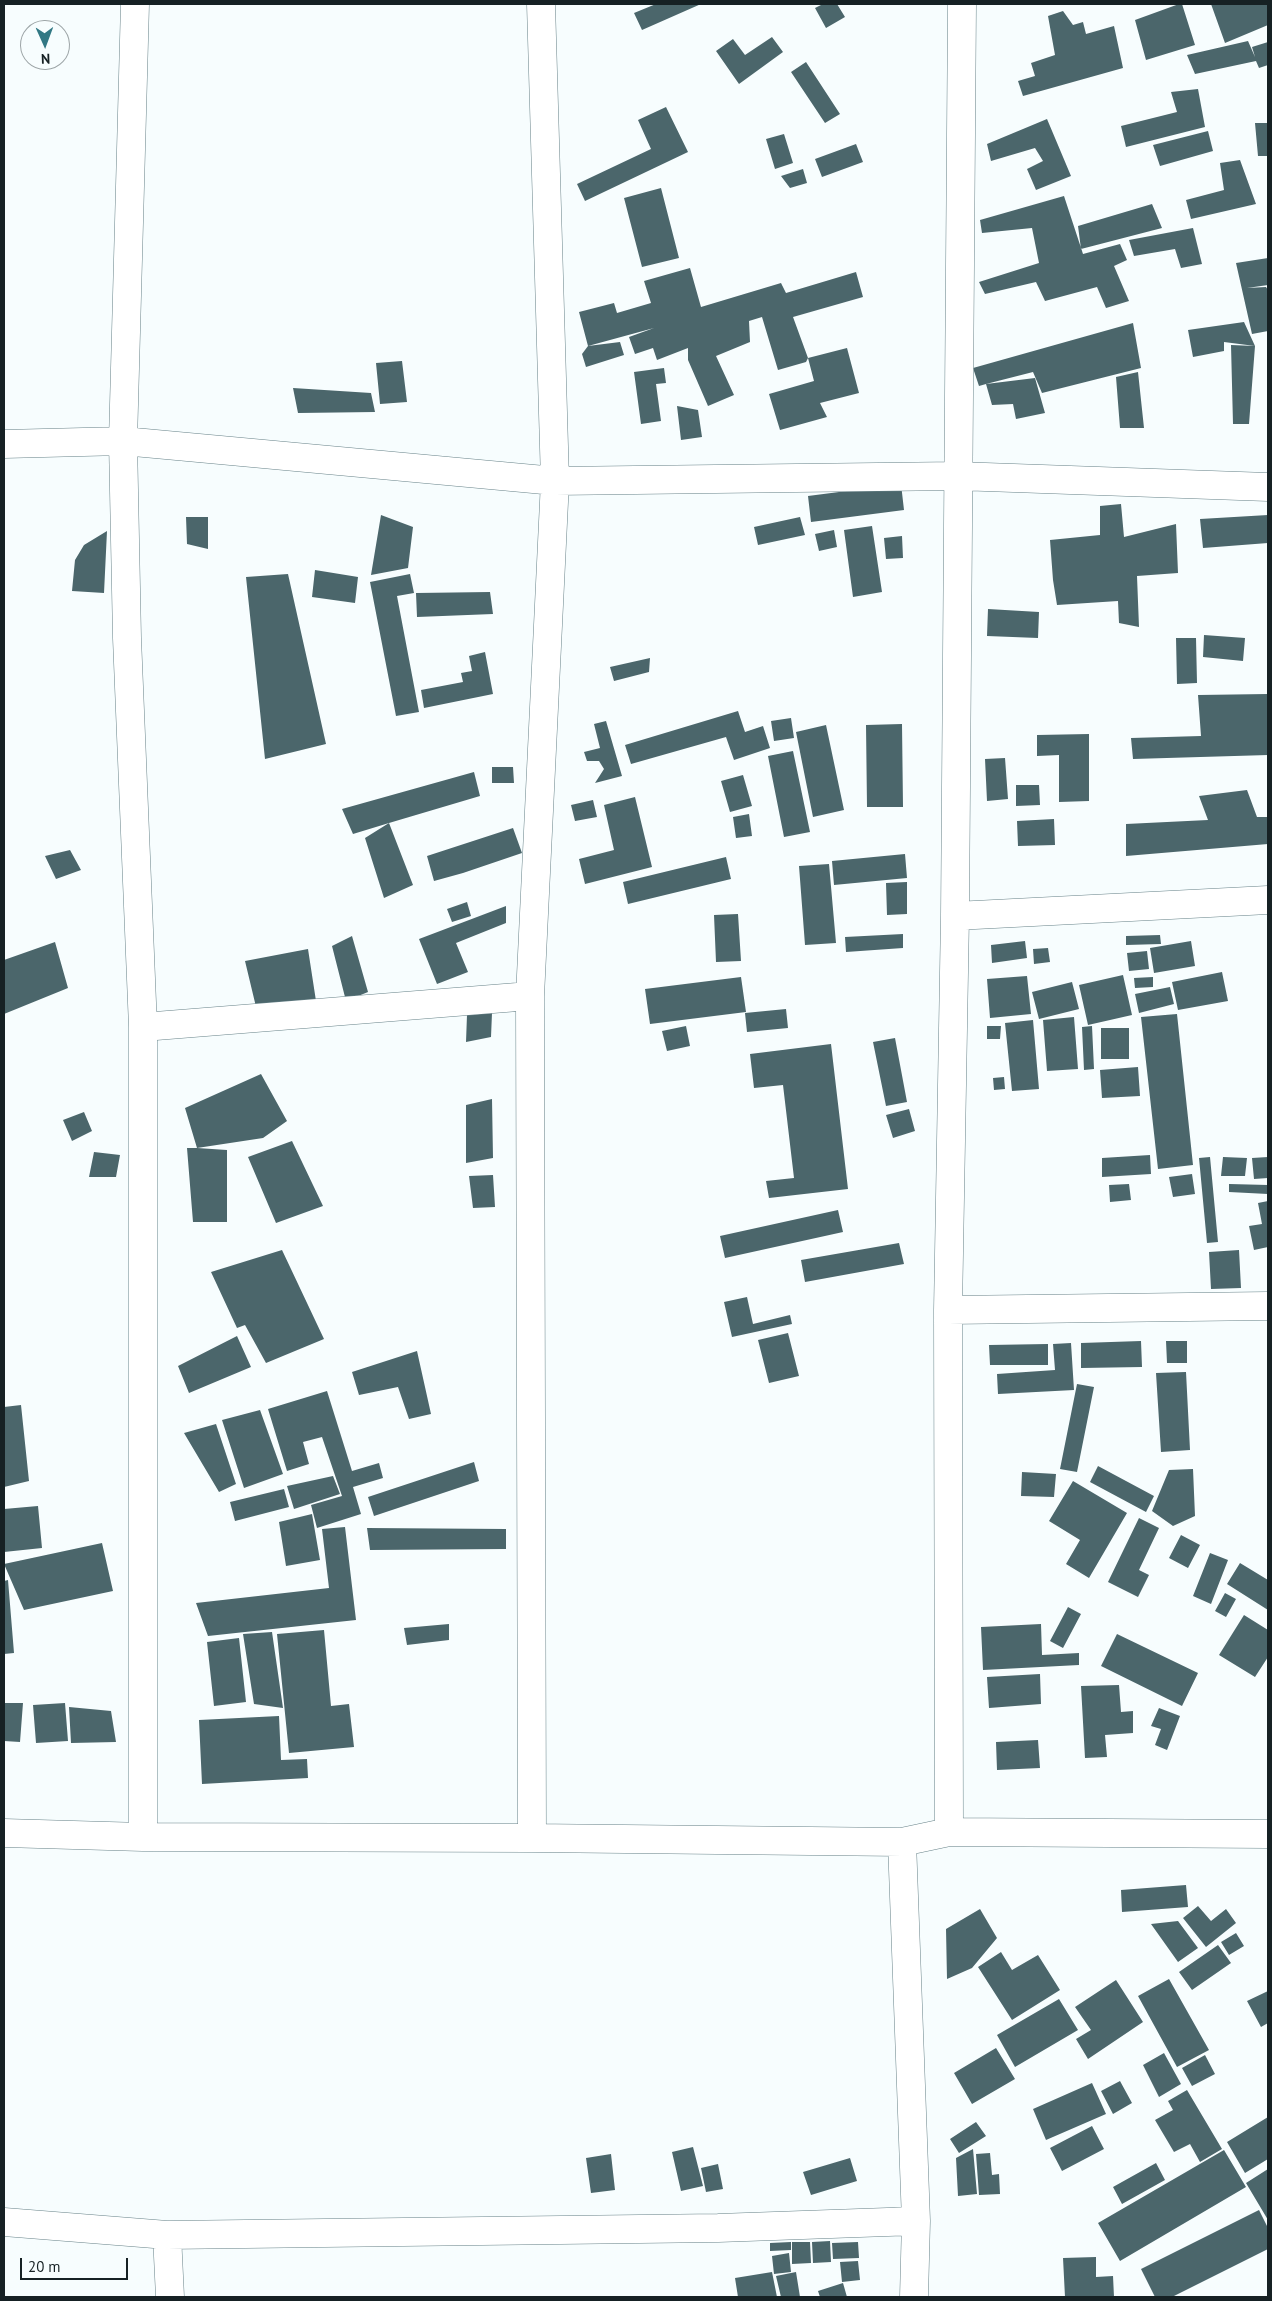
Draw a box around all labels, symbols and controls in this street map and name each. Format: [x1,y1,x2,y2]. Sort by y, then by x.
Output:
north arrow [20,20,70,70]
text: N [41,50,50,68]
scale bar [22,2248,130,2280]
text: 20 m [28,2257,61,2276]

